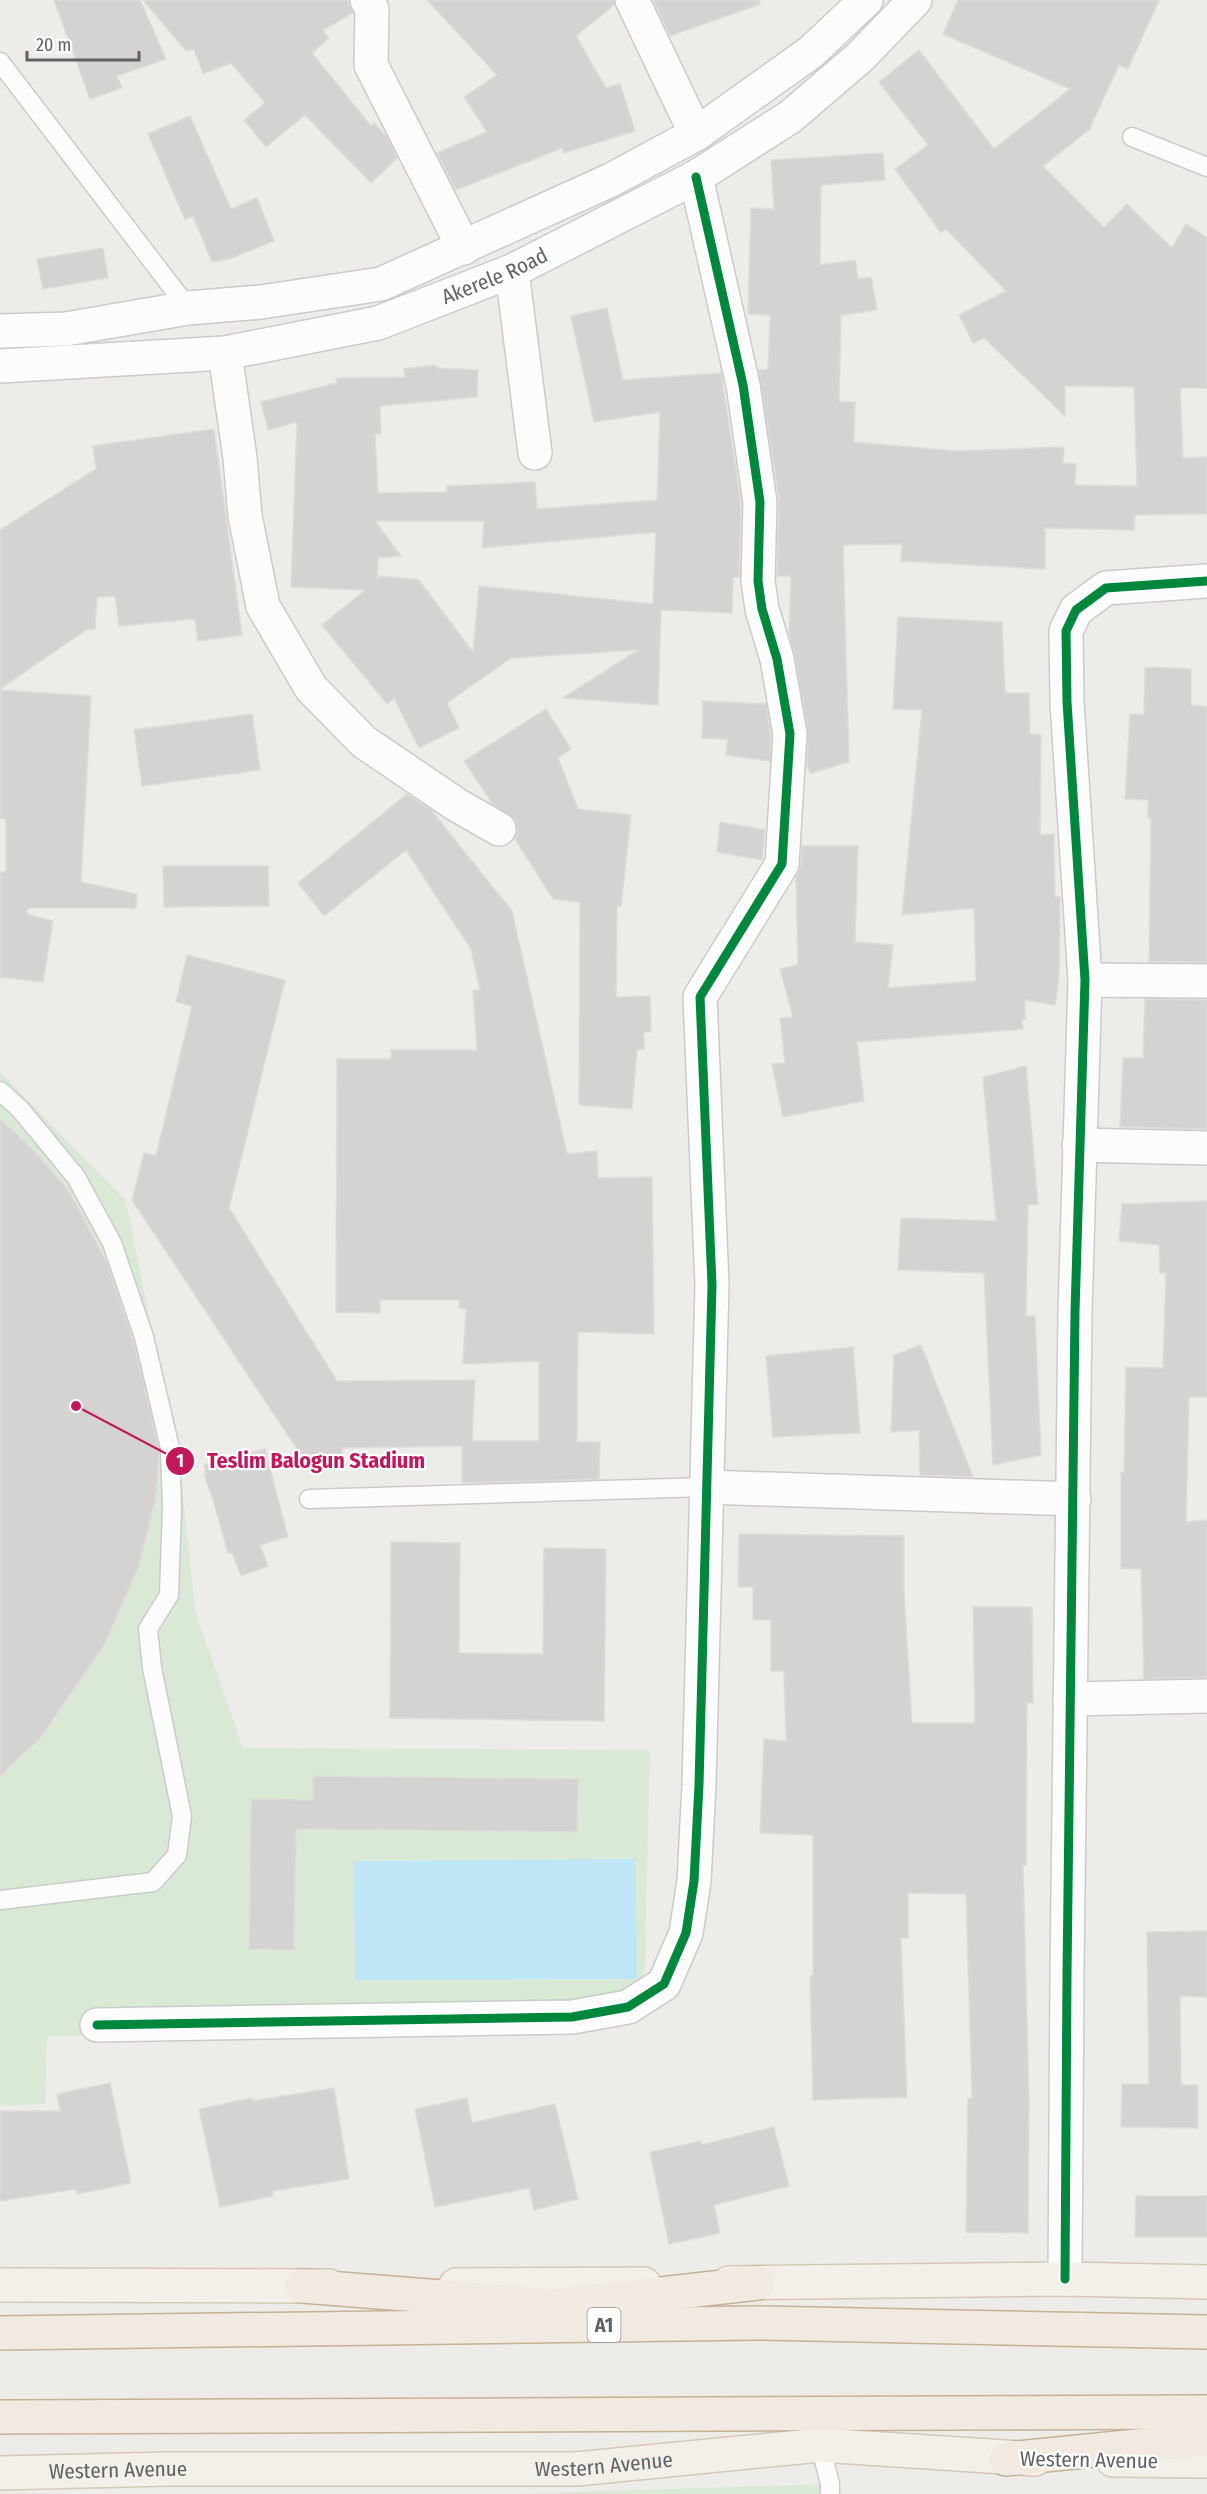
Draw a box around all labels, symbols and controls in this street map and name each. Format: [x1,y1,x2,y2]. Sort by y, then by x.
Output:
scale bar [27,24,140,62]
text: 20 m [36,34,71,56]
street label: Akerele Road [438,242,552,310]
callout: Teslim Balogun Stadium [165,1441,437,1481]
text: Teslim Balogun Stadium [207,1447,425,1474]
text: 1 [176,1450,184,1472]
road number: A1 [588,2308,620,2342]
street label: Western Avenue [1020,2446,1158,2474]
street label: Western Avenue [535,2447,674,2482]
street label: Western Avenue [49,2456,187,2485]

